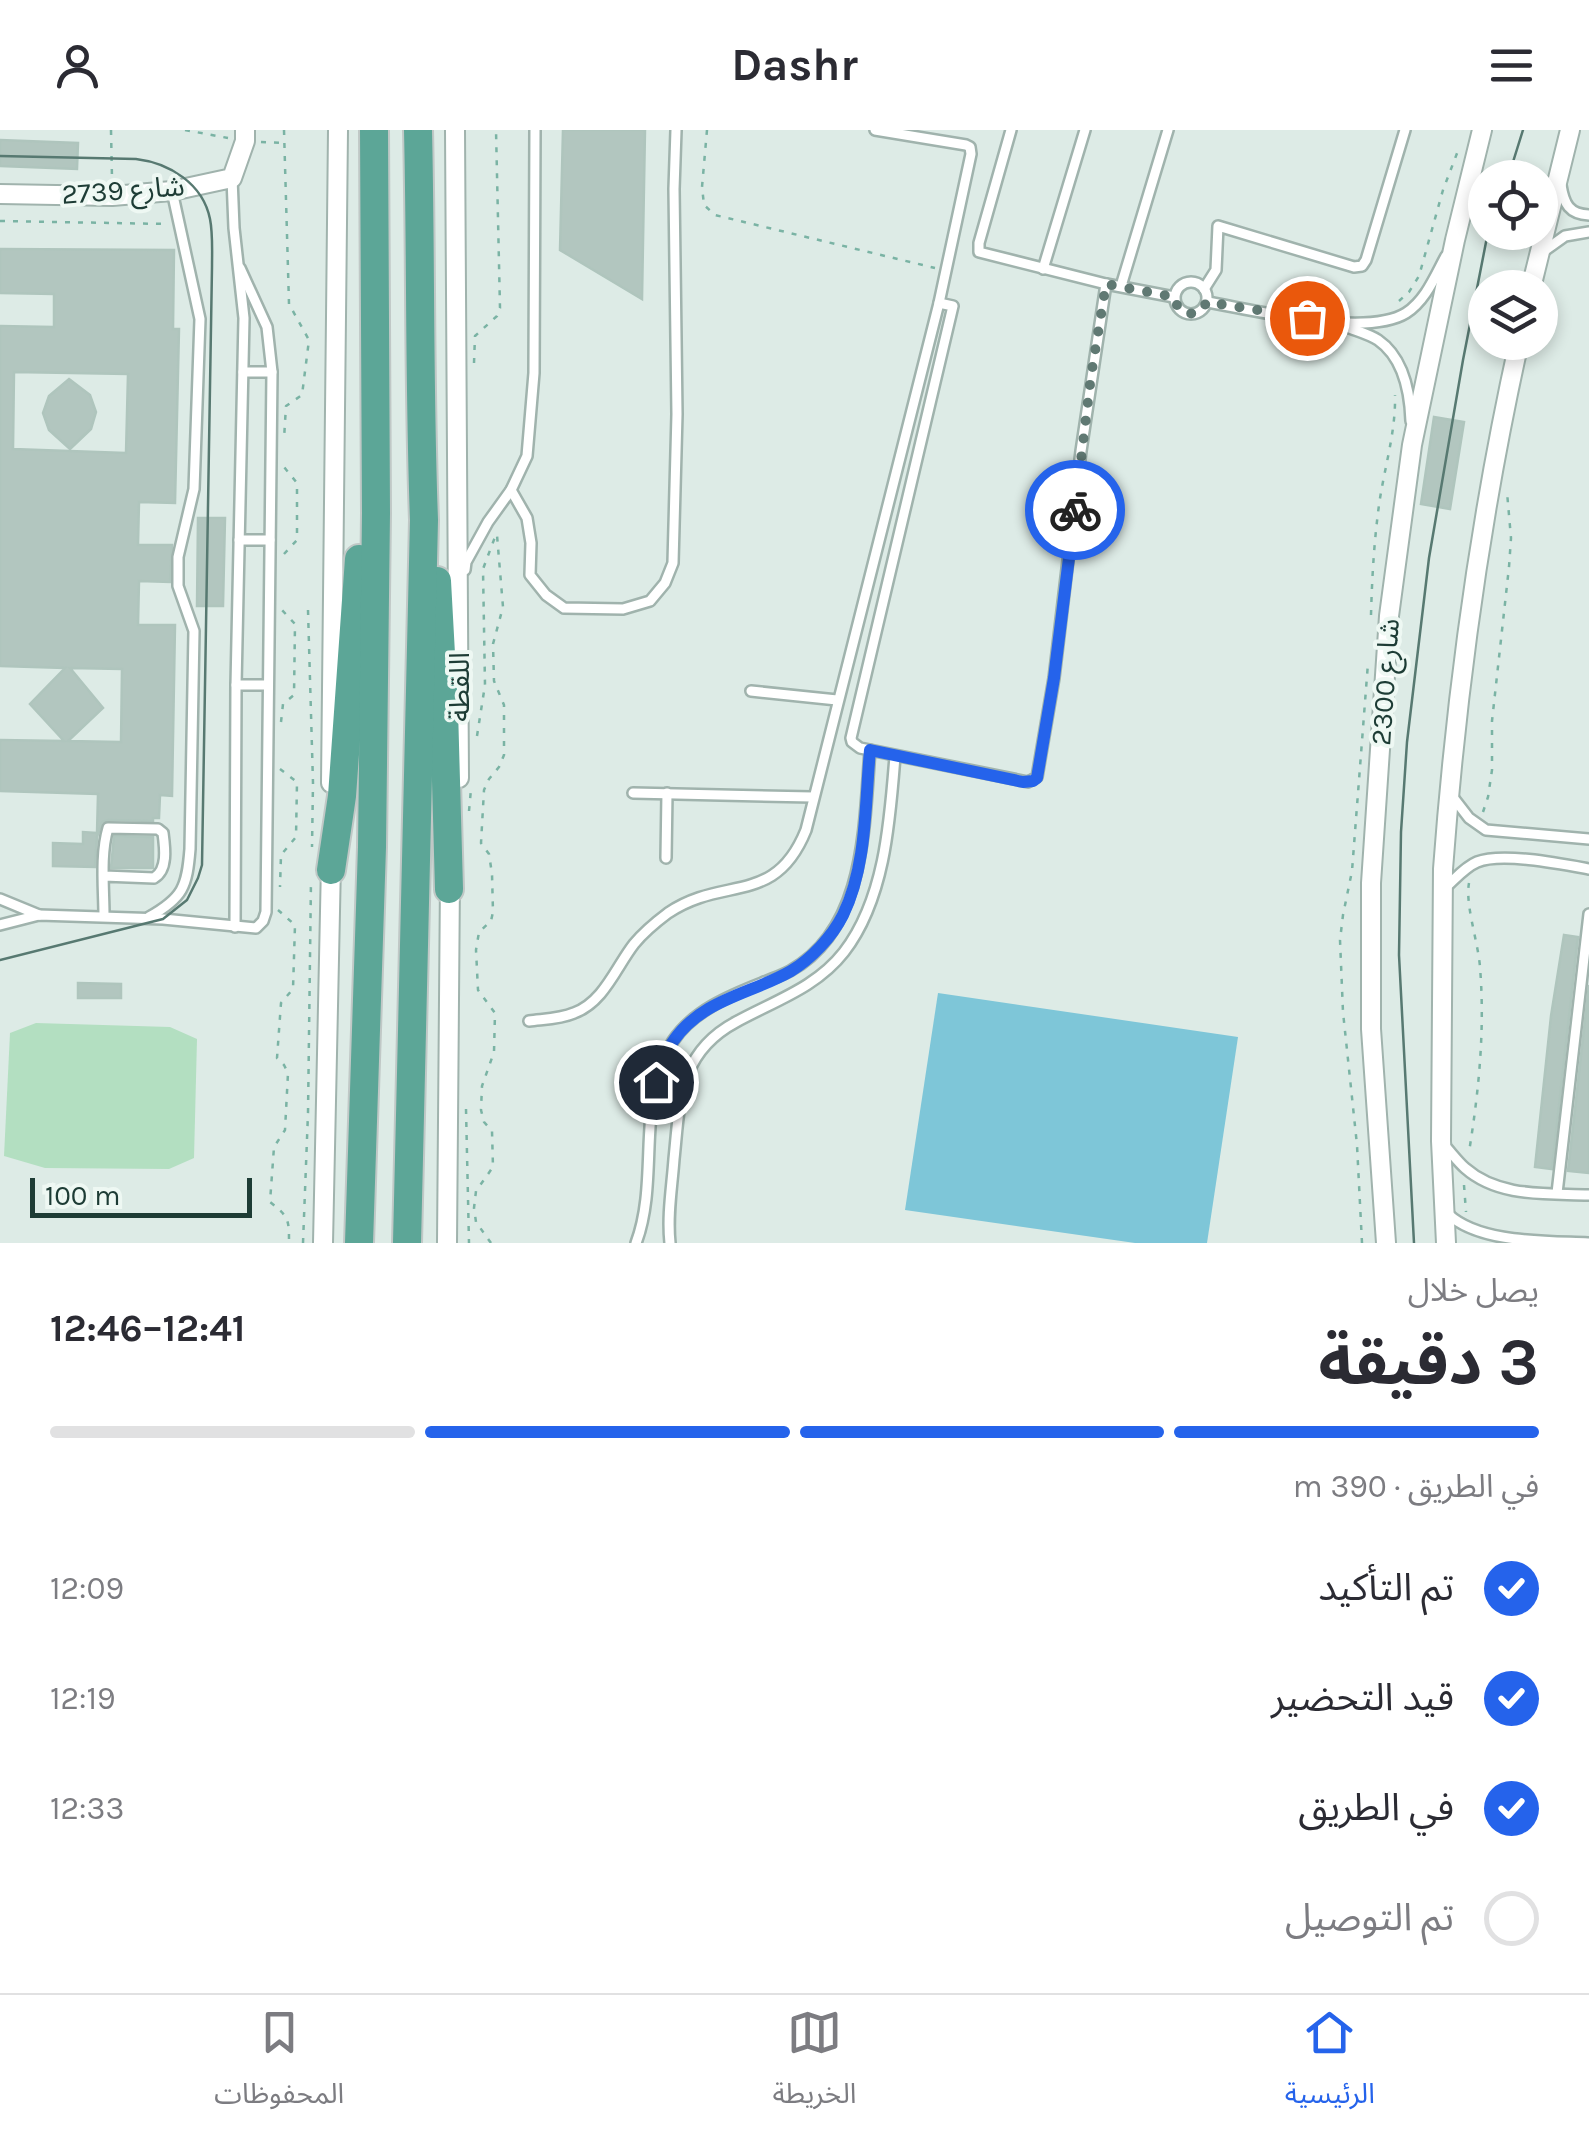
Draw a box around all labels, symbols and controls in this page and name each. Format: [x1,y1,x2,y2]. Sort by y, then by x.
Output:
icon: person [50,38,105,93]
icon: menu [1484,38,1539,93]
text: Dashr [731,39,858,91]
map controls [1468,160,1558,360]
button: locate [1468,160,1558,250]
street label: شارع 2739 [60,169,186,215]
button: layers [1468,270,1558,360]
pin [1265,276,1350,361]
icon: bag [1280,291,1335,346]
courier [1025,460,1125,560]
icon: bike [1048,483,1103,538]
street label: شارع 2300 [1364,617,1410,747]
street label: اللقطة [443,652,476,722]
pin [614,1040,699,1125]
icon: home [629,1055,684,1110]
scale bar [30,1173,252,1218]
text: 100 m [45,1179,120,1212]
text: يصل خلال [1408,1272,1539,1309]
text: 12:41–12:46 [50,1306,245,1351]
text: 3 دقيقة [1319,1324,1539,1400]
text: في الطريق · 390 m [1293,1468,1539,1505]
icon: check [1484,1561,1539,1616]
text: تم التأكيد [1318,1565,1454,1610]
text: 12:09 [50,1570,124,1607]
icon: check [1484,1671,1539,1726]
text: قيد التحضير [1271,1675,1454,1720]
text: 12:19 [50,1680,116,1717]
icon: check [1484,1781,1539,1836]
text: في الطريق [1298,1785,1454,1830]
text: 12:33 [50,1790,124,1827]
text: تم التوصيل [1285,1895,1454,1940]
tab: المحفوظات [214,2005,344,2124]
tab: الخريطة [773,2005,856,2124]
tab: الرئيسية [1285,2005,1375,2124]

